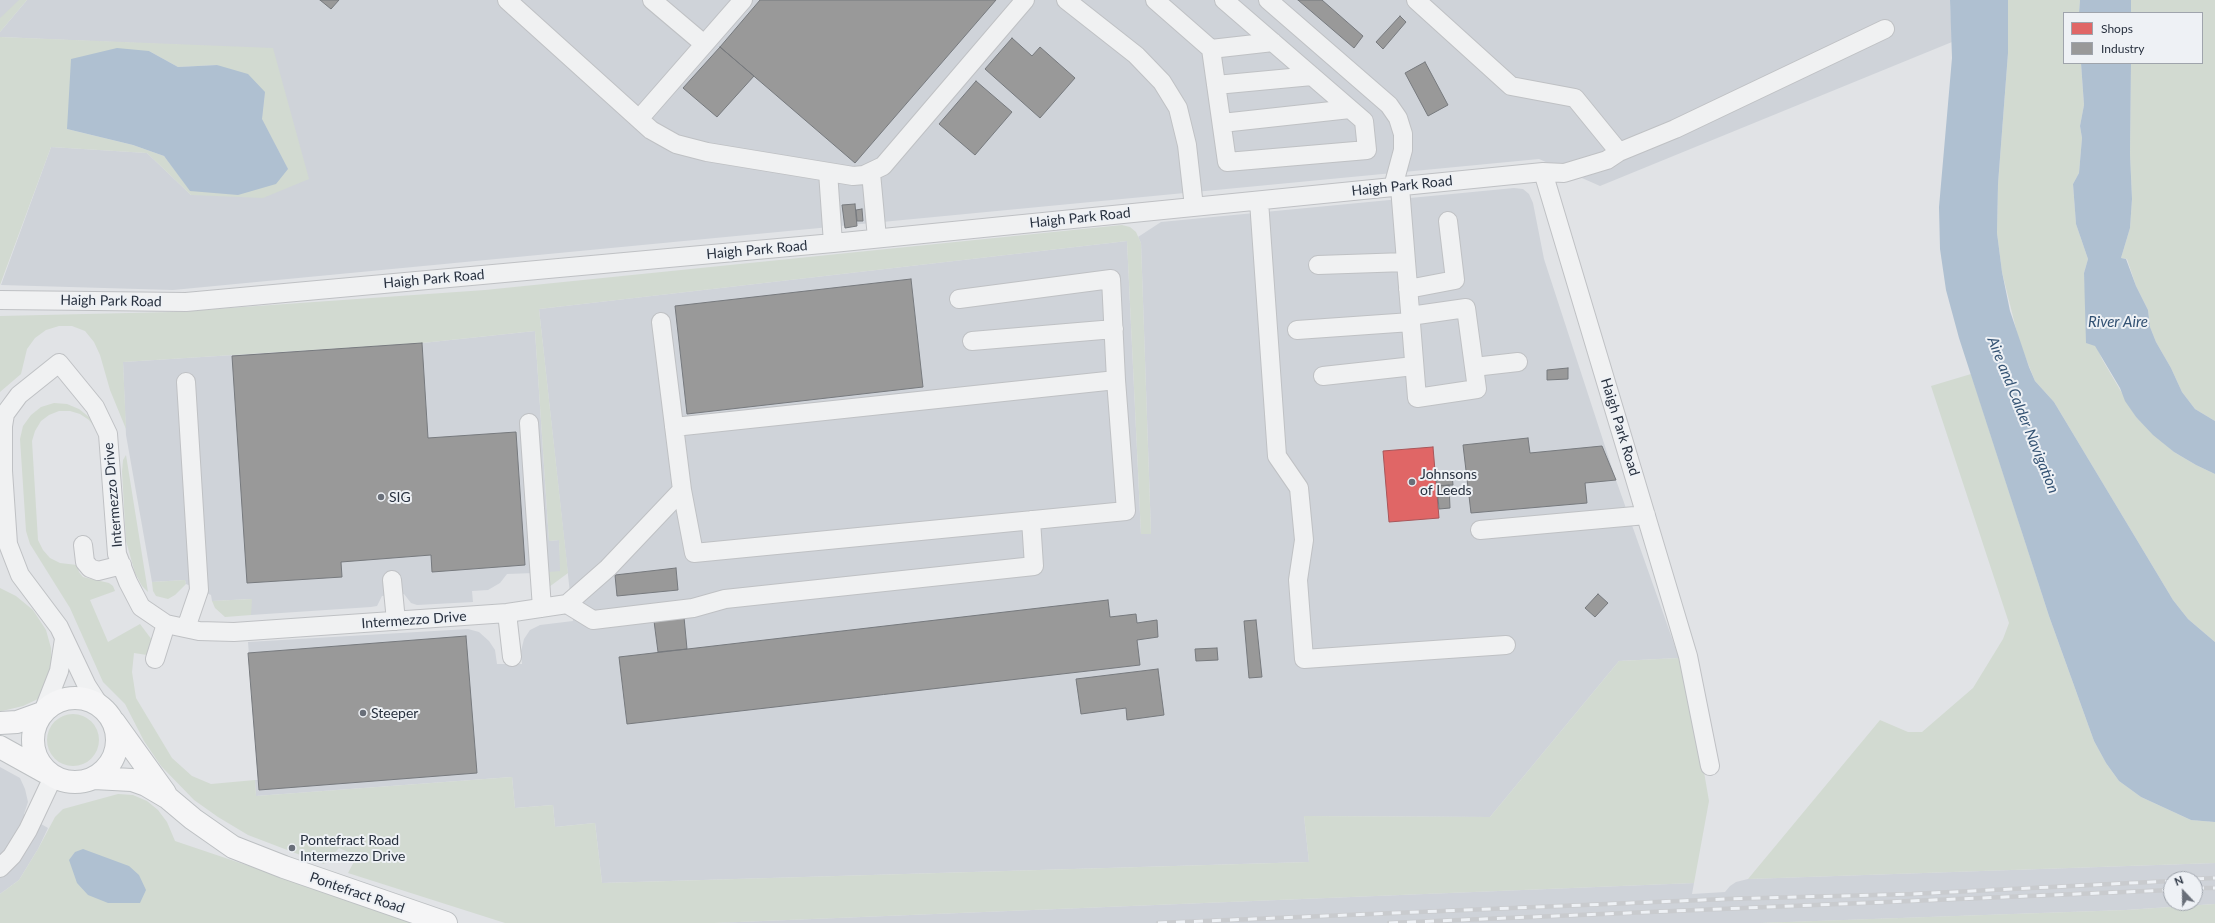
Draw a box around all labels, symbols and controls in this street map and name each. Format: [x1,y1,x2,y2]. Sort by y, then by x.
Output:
legend [2063,12,2203,64]
text: Shops [2101,21,2133,36]
text: Industry [2101,41,2144,56]
street label: Haigh Park Road [1351,172,1453,200]
street label: Haigh Park Road [1029,204,1131,232]
street label: Haigh Park Road [706,237,808,263]
street label: Haigh Park Road [383,266,485,292]
street label: Haigh Park Road [60,292,162,310]
water label: River Aire [2088,313,2148,331]
water label: Aire and Calder Navigation [1983,334,2063,496]
street label: Haigh Park Road [1597,376,1643,478]
street label: Intermezzo Drive [100,442,126,548]
place label: Johnsons of Leeds [1420,466,1477,498]
marker: Johnsons of Leeds [1407,477,1417,487]
place label: SIG [389,489,411,505]
marker: SIG [376,492,386,502]
street label: Intermezzo Drive [361,608,467,632]
place label: Steeper [371,705,418,721]
marker: Steeper [358,708,368,718]
place label: Pontefract Road Intermezzo Drive [300,832,405,864]
marker: Pontefract Road Intermezzo Drive [287,843,297,853]
street label: Pontefract Road [307,869,407,917]
north arrow [2163,871,2203,911]
text: N [2172,873,2185,888]

